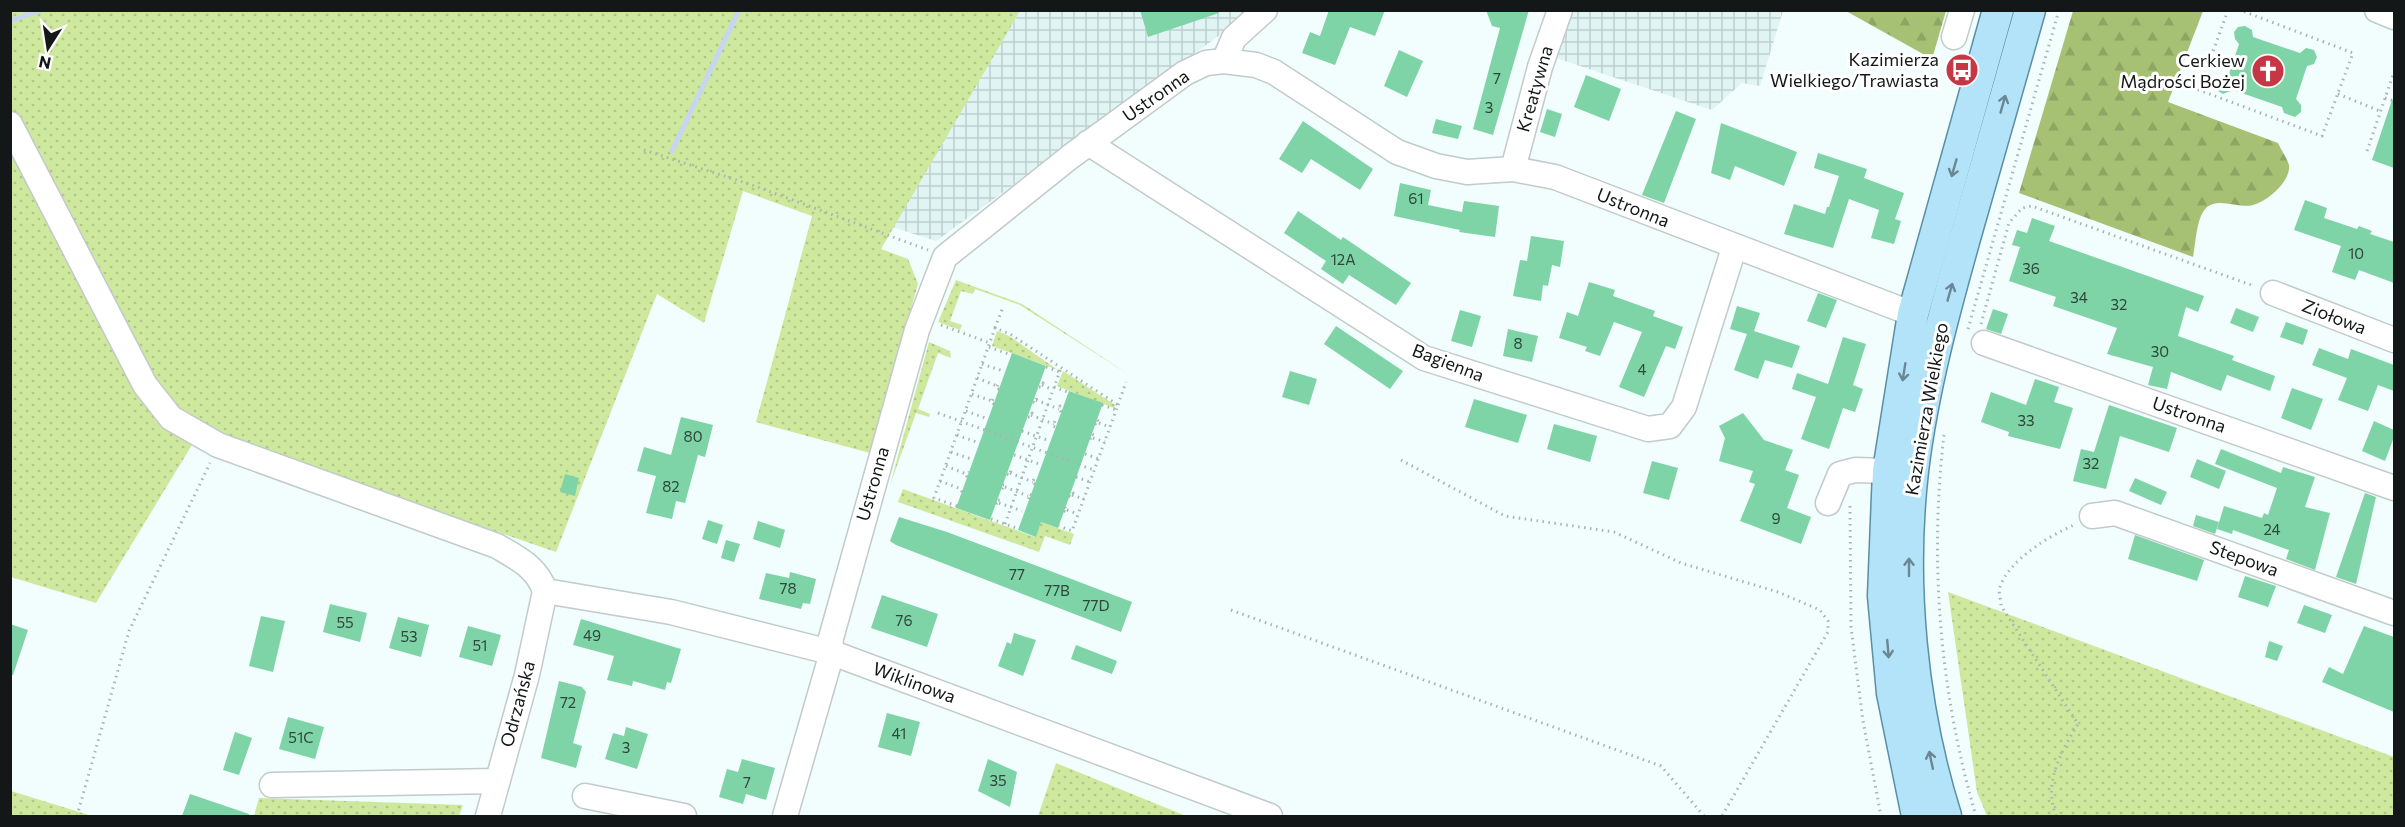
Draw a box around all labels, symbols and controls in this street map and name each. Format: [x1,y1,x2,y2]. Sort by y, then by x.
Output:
north arrow [18,18,78,78]
street label: Kreatywna [1511,43,1557,134]
place label: Kazimierza Wielkiego/Trawiasta [1770,48,1939,91]
place label: Cerkiew Mądrości Bożej [2120,49,2245,92]
bus stop icon: Kazimierza Wielkiego/Trawiasta [1944,52,1980,88]
text: N [37,53,53,74]
church icon: Cerkiew Mądrości Bożej [2250,53,2286,89]
street label: Ustronna [1118,64,1193,126]
house number: 7 [1493,69,1501,87]
one-way arrow [1998,95,2009,114]
house number: 3 [1485,98,1493,116]
one-way arrow [1948,158,1959,177]
street label: Ustronna [1594,183,1673,232]
house number: 61 [1408,189,1424,207]
house number: 10 [2348,244,2364,262]
house number: 12A [1330,250,1356,268]
house number: 36 [2022,259,2040,277]
one-way arrow [1945,283,1956,302]
house number: 34 [2070,288,2088,306]
street label: Ziołowa [2299,294,2370,338]
house number: 32 [2111,295,2127,313]
street label: Kazimierza Wielkiego [1900,321,1952,497]
house number: 8 [1513,334,1523,352]
street label: Bagienna [1409,338,1487,386]
house number: 30 [2151,342,2169,360]
house number: 4 [1638,360,1647,378]
one-way arrow [1898,362,1909,381]
street label: Ustronna [2150,391,2229,437]
house number: 33 [2017,411,2035,429]
house number: 80 [684,427,702,445]
street label: Ustronna [851,444,893,523]
house number: 32 [2083,454,2099,472]
house number: 82 [662,477,680,495]
house number: 9 [1771,509,1781,527]
house number: 24 [2263,520,2281,538]
street label: Stepowa [2207,535,2282,581]
one-way arrow [1903,557,1915,577]
house number: 77 [1009,565,1025,583]
house number: 78 [780,579,796,597]
house number: 77B [1044,581,1070,599]
house number: 77D [1083,596,1109,614]
house number: 76 [896,611,912,629]
house number: 55 [336,613,354,631]
house number: 49 [583,626,601,644]
house number: 53 [400,627,418,645]
house number: 51 [472,636,488,654]
one-way arrow [1883,639,1894,659]
street label: Wiklinowa [870,657,959,707]
street label: Odrzańska [495,658,539,749]
house number: 72 [560,693,576,711]
house number: 41 [892,724,906,742]
house number: 51C [288,728,314,746]
house number: 3 [622,738,630,756]
one-way arrow [1925,751,1937,770]
house number: 35 [989,771,1007,789]
house number: 7 [743,773,751,791]

